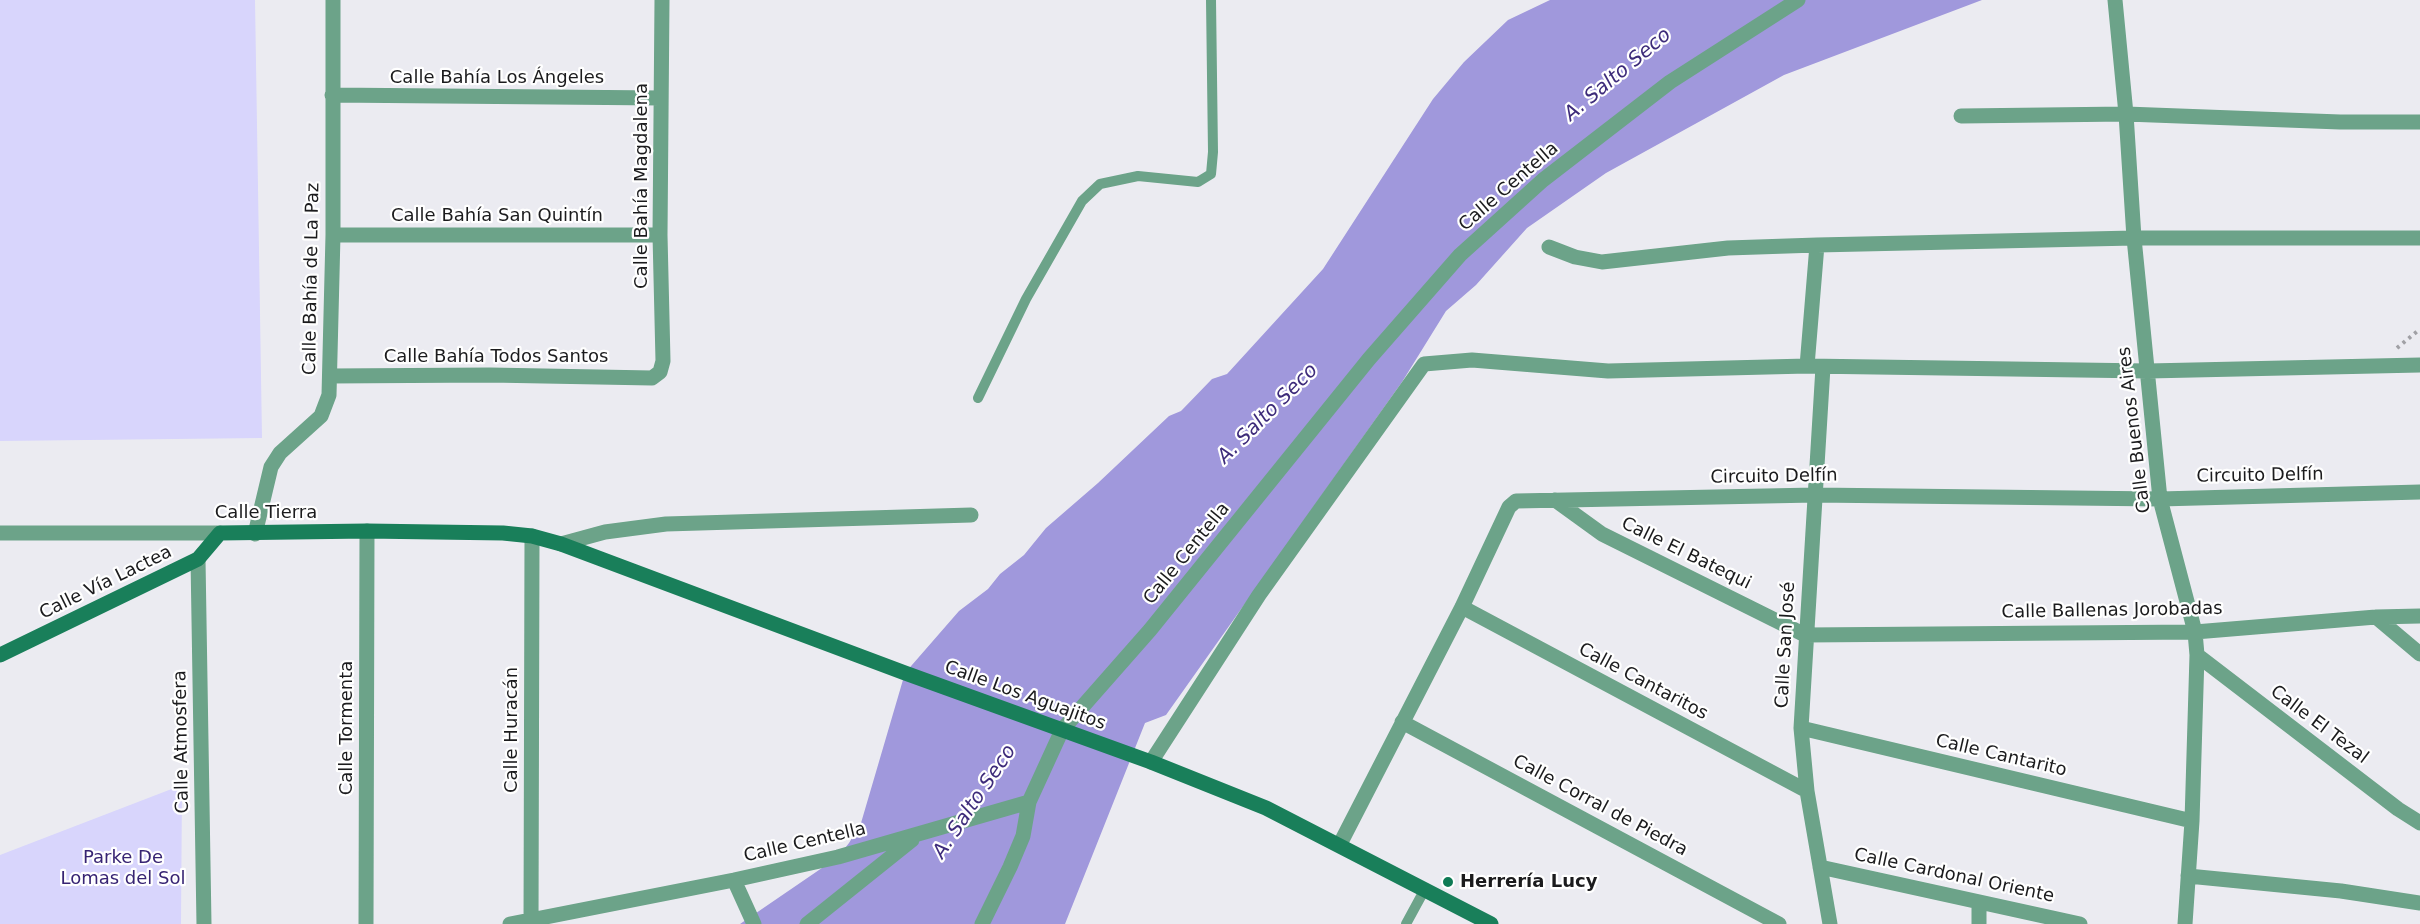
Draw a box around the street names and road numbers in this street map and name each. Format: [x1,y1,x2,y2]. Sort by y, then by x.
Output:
street label: Calle Bahía Los Ángeles [390,67,604,89]
street label: Calle Bahía Magdalena [631,83,653,289]
street label: Calle Centella [1455,138,1563,236]
street label: Calle Bahía de La Paz [300,183,324,375]
street label: Calle Bahía San Quintín [391,205,603,227]
street label: Calle Bahía Todos Santos [384,346,608,368]
street label: Calle Buenos Aires [2114,346,2156,514]
street label: Circuito Delfín [2196,464,2324,488]
street label: Circuito Delfín [1710,465,1838,489]
street label: Calle Centella [1139,499,1235,609]
street label: Calle Tierra [215,502,317,524]
street label: Calle El Batequi [1618,513,1754,595]
street label: Calle Vía Lactea [36,542,176,624]
street label: Calle San José [1772,581,1800,709]
street label: Calle Ballenas Jorobadas [2001,598,2223,624]
street label: Calle Cantaritos [1575,639,1711,725]
street label: Calle Los Aguajitos [942,657,1108,735]
street label: Calle Tormenta [336,661,358,795]
street label: Calle Huracán [501,667,523,793]
street label: Calle Atmosfera [170,670,194,814]
street label: Calle El Tezal [2266,681,2372,769]
street label: Calle Cantarito [1933,730,2069,782]
street label: Calle Corral de Piedra [1509,751,1691,861]
street label: Calle Centella [742,818,868,868]
street label: Calle Cardonal Oriente [1852,844,2056,908]

